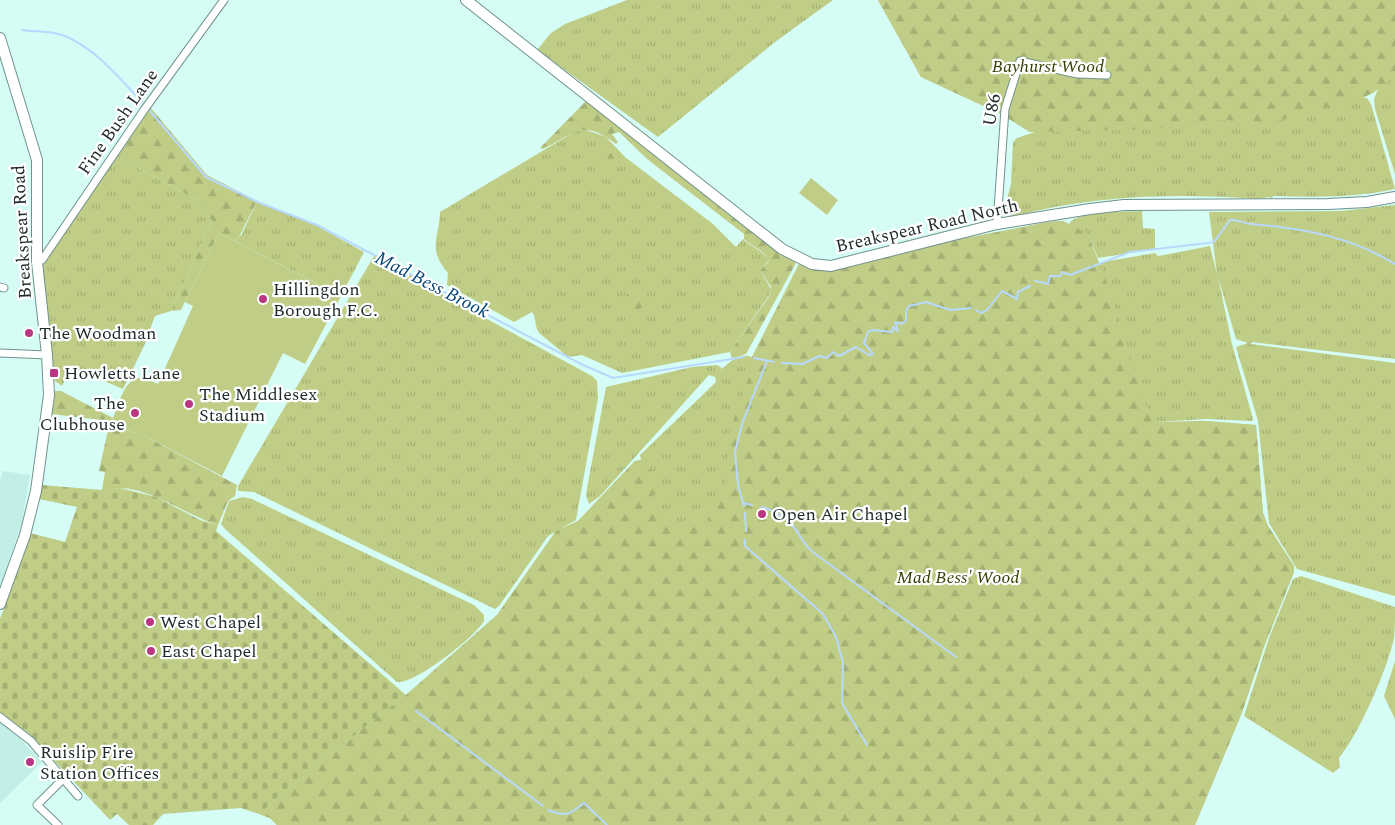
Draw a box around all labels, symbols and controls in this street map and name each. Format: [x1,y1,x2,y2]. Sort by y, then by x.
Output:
park label: Bayhurst Wood [992,53,1104,80]
street label: Fine Bush Lane [71,63,165,181]
street label: U86 [976,92,1008,128]
street label: Breakspear Road [5,164,39,300]
street label: Breakspear Road North [833,192,1021,260]
water label: Mad Bess Brook [370,244,494,326]
place label: Hillingdon Borough F.C. [273,276,378,324]
marker: Hillingdon Borough F.C. [257,293,269,305]
place label: The Woodman [39,320,156,347]
marker: The Woodman [23,327,35,339]
place label: Howletts Lane [64,360,180,387]
marker: Howletts Lane [48,367,60,379]
place label: The Middlesex Stadium [199,381,317,429]
place label: The Clubhouse [40,390,125,438]
marker: The Middlesex Stadium [183,398,195,410]
marker: The Clubhouse [129,407,141,419]
place label: Open Air Chapel [772,501,908,528]
marker: Open Air Chapel [756,508,768,520]
park label: Mad Bess' Wood [897,564,1019,591]
place label: West Chapel [160,609,261,636]
marker: West Chapel [144,616,156,628]
place label: East Chapel [161,638,257,665]
marker: East Chapel [145,645,157,657]
place label: Ruislip Fire Station Offices [40,739,159,787]
marker: Ruislip Fire Station Offices [24,756,36,768]

